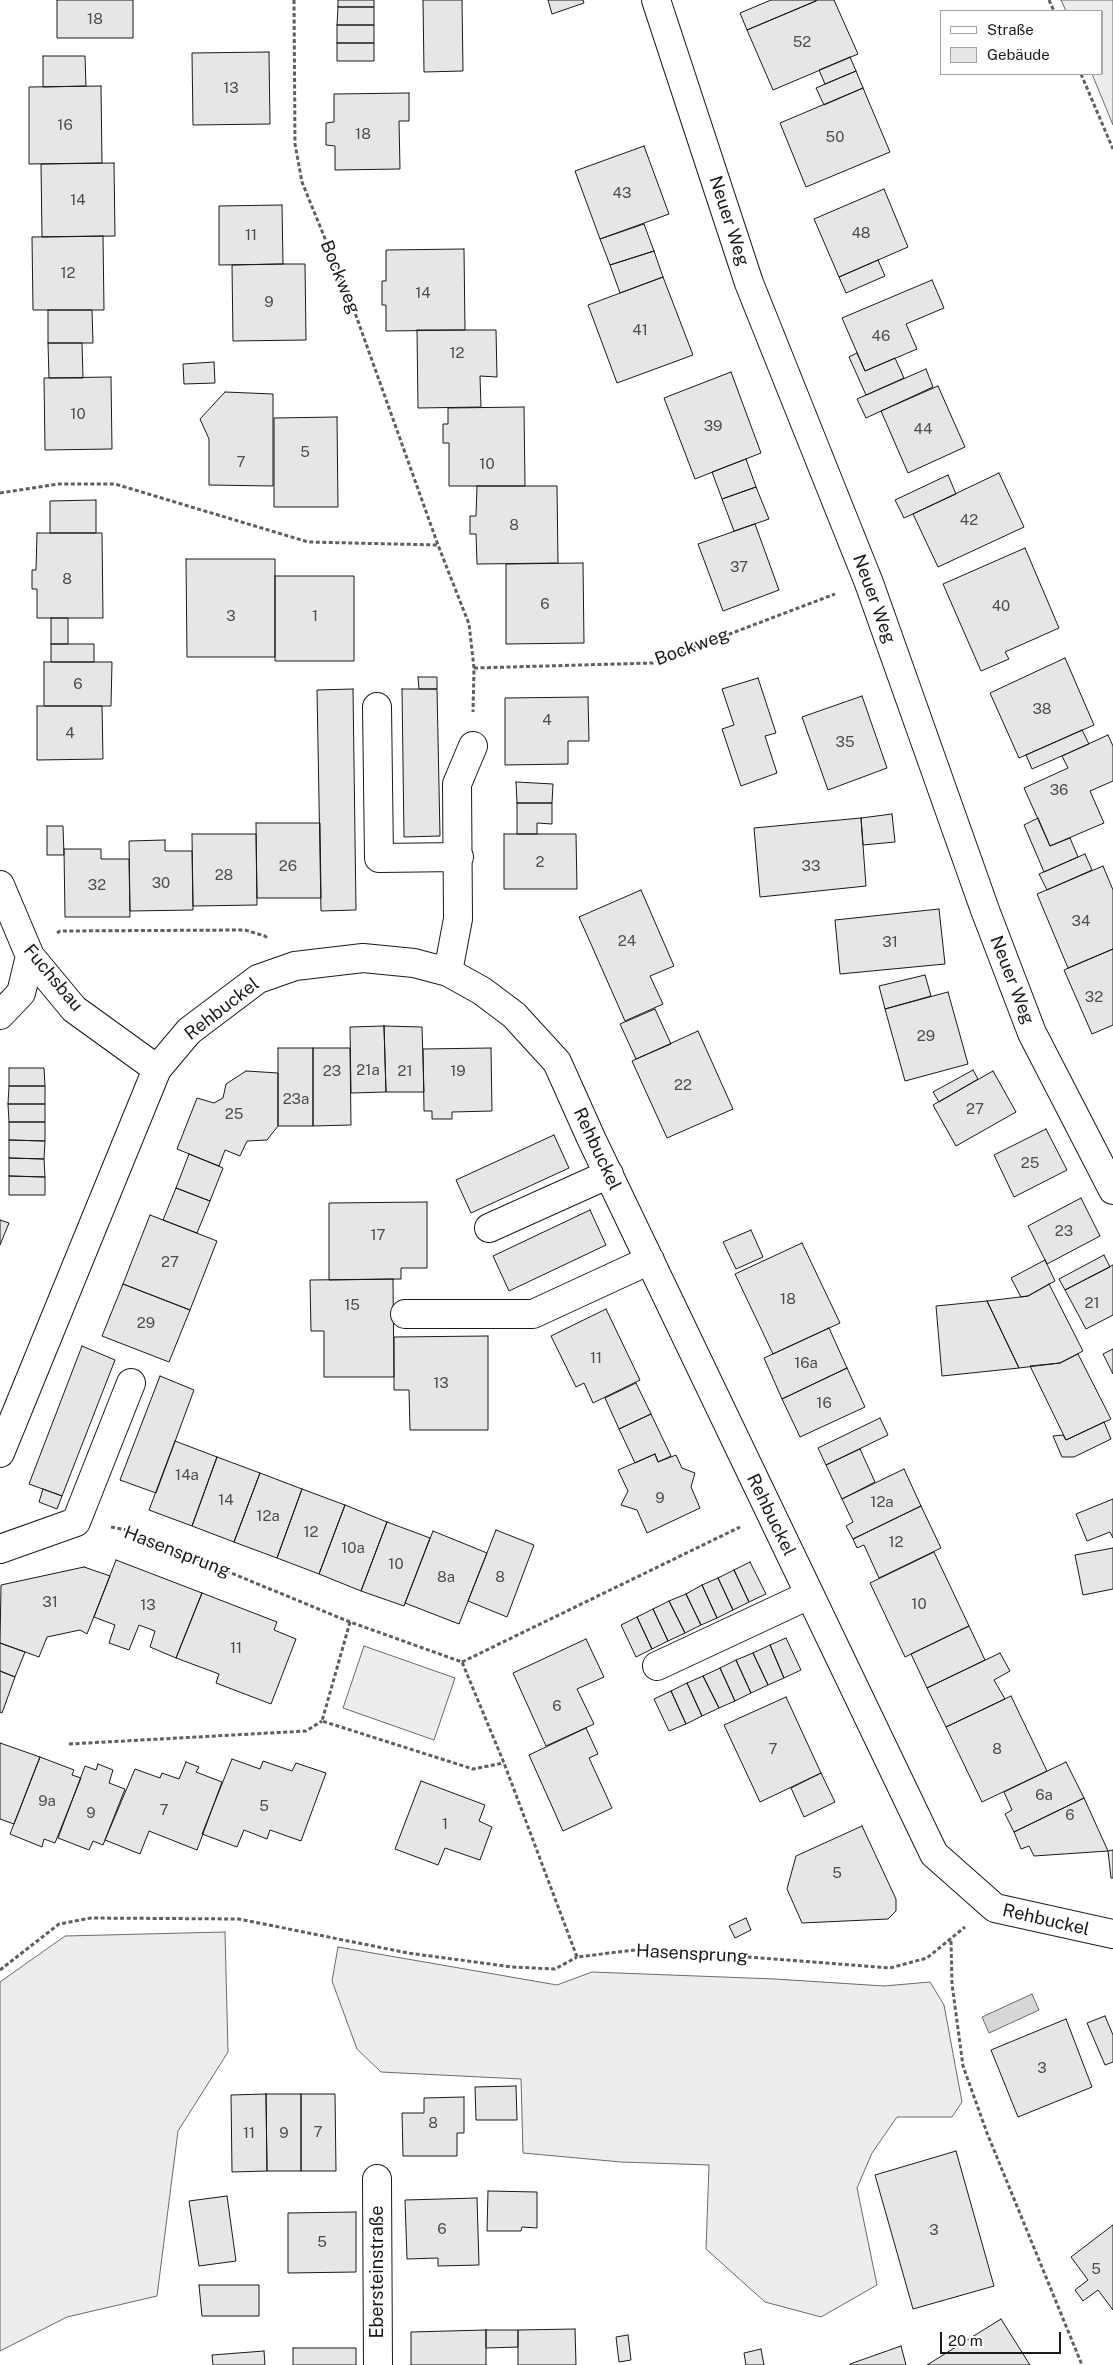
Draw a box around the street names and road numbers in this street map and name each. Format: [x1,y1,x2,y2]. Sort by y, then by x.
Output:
street label: Neuer Weg [704,173,754,269]
street label: Bockweg [315,237,365,317]
street label: Neuer Weg [848,551,900,647]
street label: Bockweg [652,624,732,670]
street label: Neuer Weg [985,933,1039,1027]
street label: Fuchsbau [19,940,87,1016]
street label: Rehbuckel [180,973,264,1045]
street label: Rehbuckel [568,1104,626,1194]
street label: Rehbuckel [742,1470,800,1560]
street label: Hasensprung [121,1522,233,1582]
street label: Rehbuckel [1000,1900,1092,1940]
street label: Hasensprung [635,1940,749,1968]
street label: Ebersteinstraße [366,2206,388,2338]

